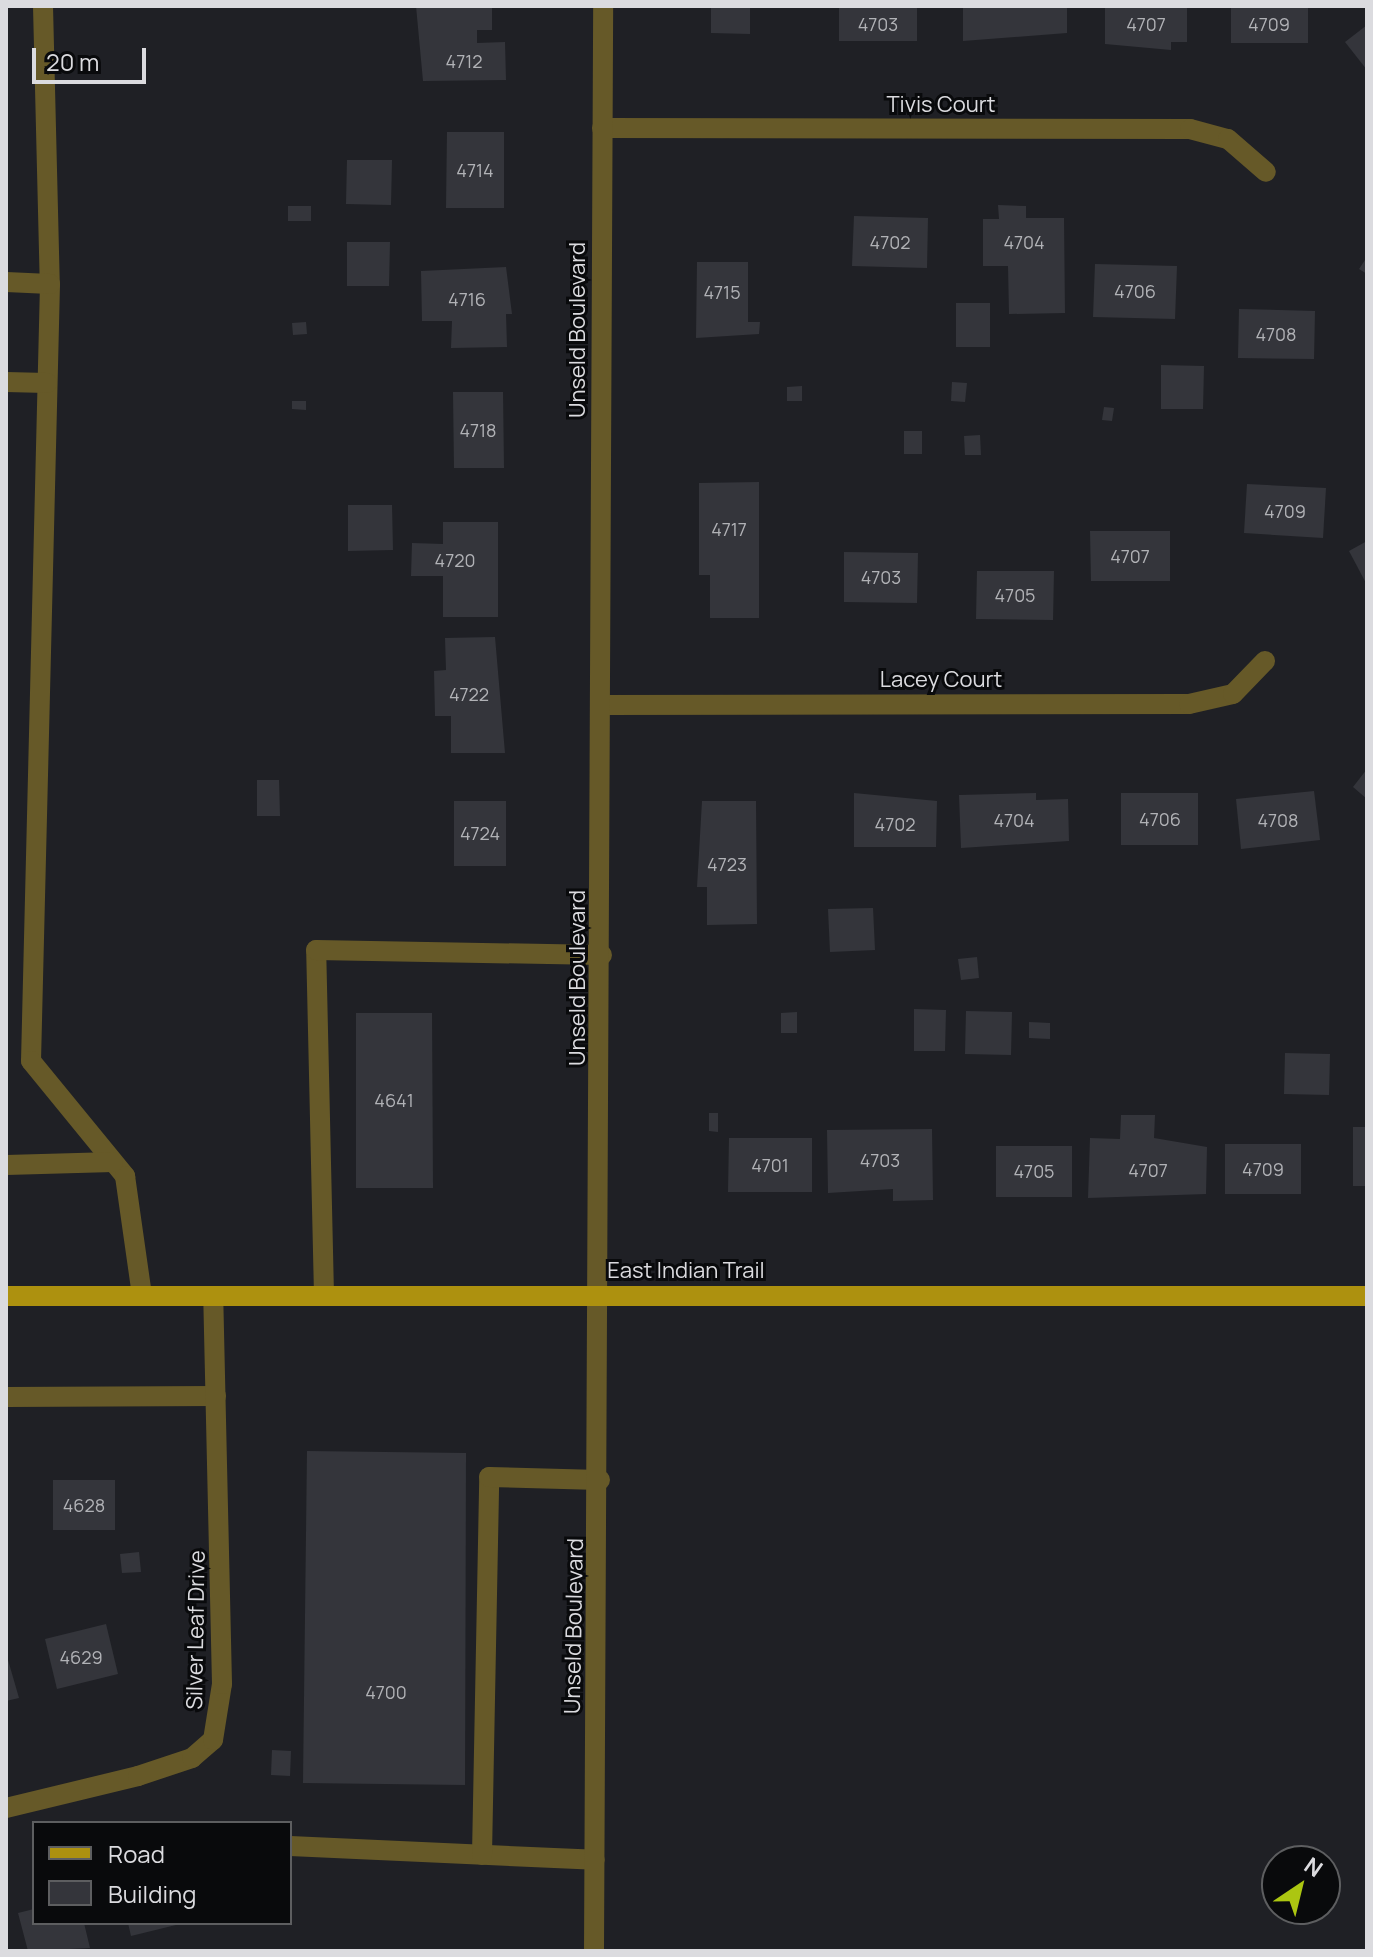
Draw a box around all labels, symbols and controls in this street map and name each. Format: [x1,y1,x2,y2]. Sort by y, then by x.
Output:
house number: 4703 [858,13,898,35]
house number: 4707 [1126,13,1166,35]
house number: 4709 [1248,13,1290,35]
scale bar [36,32,150,82]
text: 20 m [46,45,99,78]
house number: 4712 [446,50,482,72]
street label: Tivis Court [886,92,996,118]
house number: 4714 [456,159,494,181]
house number: 4702 [870,231,910,253]
house number: 4704 [1003,231,1045,253]
street label: Unseld Boulevard [565,242,591,418]
house number: 4706 [1114,280,1156,302]
house number: 4715 [703,281,741,303]
house number: 4716 [448,288,486,310]
house number: 4708 [1255,323,1297,345]
house number: 4718 [459,419,497,441]
house number: 4709 [1264,500,1306,522]
house number: 4717 [711,518,747,540]
house number: 4707 [1110,545,1150,567]
house number: 4720 [435,549,475,571]
house number: 4703 [861,566,901,588]
house number: 4705 [994,584,1036,606]
street label: Lacey Court [880,667,1002,693]
house number: 4722 [449,683,489,705]
house number: 4706 [1139,808,1181,830]
house number: 4704 [993,809,1035,831]
house number: 4708 [1257,809,1299,831]
house number: 4702 [875,813,915,835]
house number: 4724 [460,822,500,844]
house number: 4723 [707,853,747,875]
street label: Unseld Boulevard [565,890,591,1066]
house number: 4641 [374,1089,414,1111]
house number: 4703 [860,1149,900,1171]
house number: 4701 [751,1154,789,1176]
house number: 4709 [1242,1158,1284,1180]
house number: 4707 [1128,1159,1168,1181]
house number: 4705 [1013,1160,1055,1182]
street label: East Indian Trail [607,1258,765,1284]
house number: 4628 [63,1494,105,1516]
street label: Unseld Boulevard [559,1538,589,1714]
street label: Silver Leaf Drive [181,1550,211,1710]
house number: 4629 [59,1646,103,1668]
house number: 4700 [365,1681,407,1703]
legend [32,1821,292,1925]
text: Road [108,1837,165,1870]
north arrow [1261,1845,1341,1925]
text: N [1299,1850,1329,1884]
text: Building [108,1877,196,1910]

